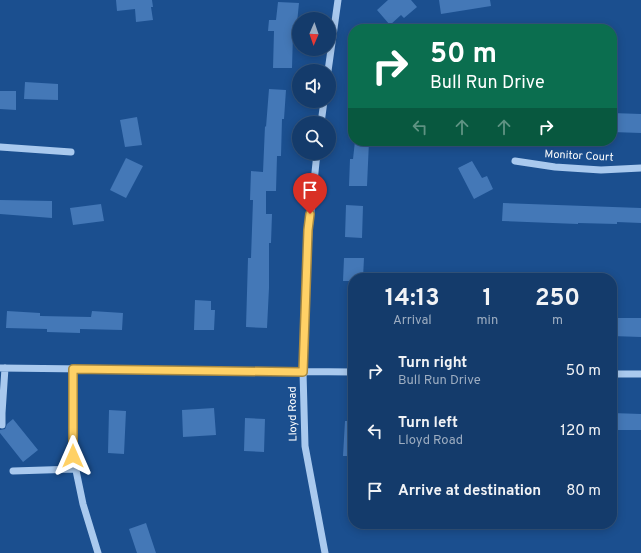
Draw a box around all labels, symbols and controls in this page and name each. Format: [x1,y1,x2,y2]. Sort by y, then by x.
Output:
north arrow [292,12,336,56]
map controls [292,12,336,160]
text: 50 m [430,37,497,73]
icon: right [364,40,416,92]
button: sound [292,64,336,108]
text: Bull Run Drive [430,72,545,95]
button: search [292,116,336,160]
icon: left [409,116,431,138]
icon: ahead [451,116,473,138]
icon: ahead [493,116,515,138]
icon: right [535,116,557,138]
street label: Monitor Court [544,147,614,165]
pin [293,173,327,214]
icon: arrive [299,179,321,201]
text: 14:13 [385,284,440,314]
text: 1 [483,284,492,314]
text: 250 [535,284,580,314]
text: Arrival [393,313,432,329]
text: min [477,313,498,329]
text: m [552,313,563,329]
text: Turn right [398,354,467,373]
icon: right [364,360,386,382]
text: 50 m [566,362,601,381]
text: Bull Run Drive [398,373,481,389]
street label: Lloyd Road [286,386,300,442]
text: Turn left [398,414,458,433]
icon: left [364,420,386,442]
text: 120 m [560,422,601,441]
text: Lloyd Road [398,433,463,449]
position arrow [52,435,94,477]
icon: arrive [364,480,386,502]
text: Arrive at destination [398,482,541,501]
text: 80 m [566,482,601,501]

